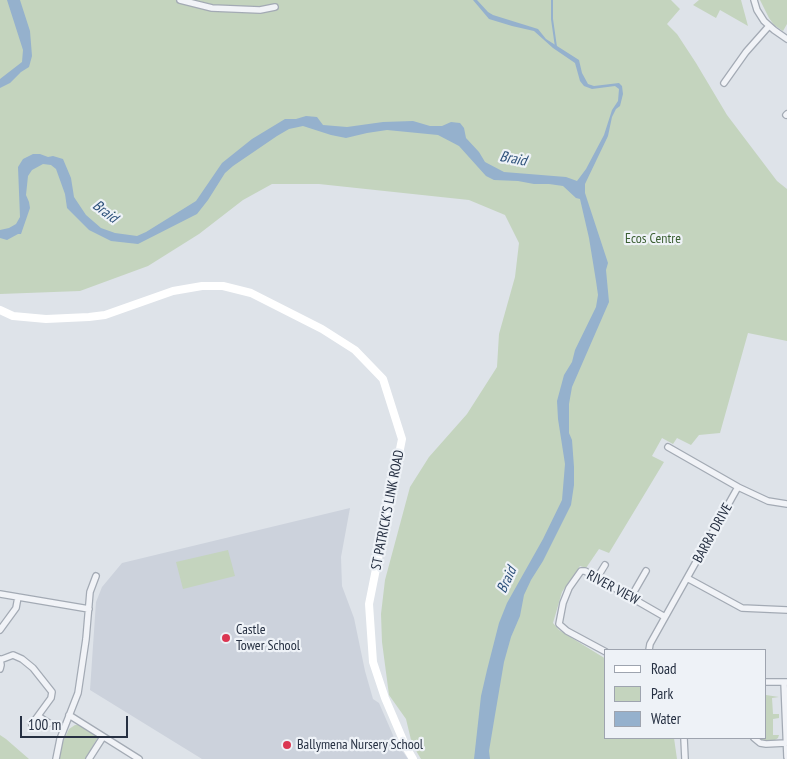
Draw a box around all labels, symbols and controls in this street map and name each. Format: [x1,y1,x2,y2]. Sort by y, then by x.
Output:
water label: Braid [498,148,528,170]
water label: Braid [89,197,121,227]
park label: Ecos Centre [625,231,681,247]
street label: ST PATRICK’S LINK ROAD [368,449,408,571]
street label: BARRA DRIVE [690,500,736,566]
water label: Braid [493,564,521,596]
street label: RIVER VIEW [584,567,642,609]
place label: Castle Tower School [236,622,300,654]
marker: Castle Tower School [220,632,232,644]
legend [604,649,767,739]
text: Road [651,659,677,678]
text: Park [651,684,673,703]
scale bar [22,706,130,738]
text: Water [651,709,681,728]
text: 100 m [28,715,61,734]
place label: Ballymena Nursery School [297,737,423,753]
marker: Ballymena Nursery School [281,739,293,751]

